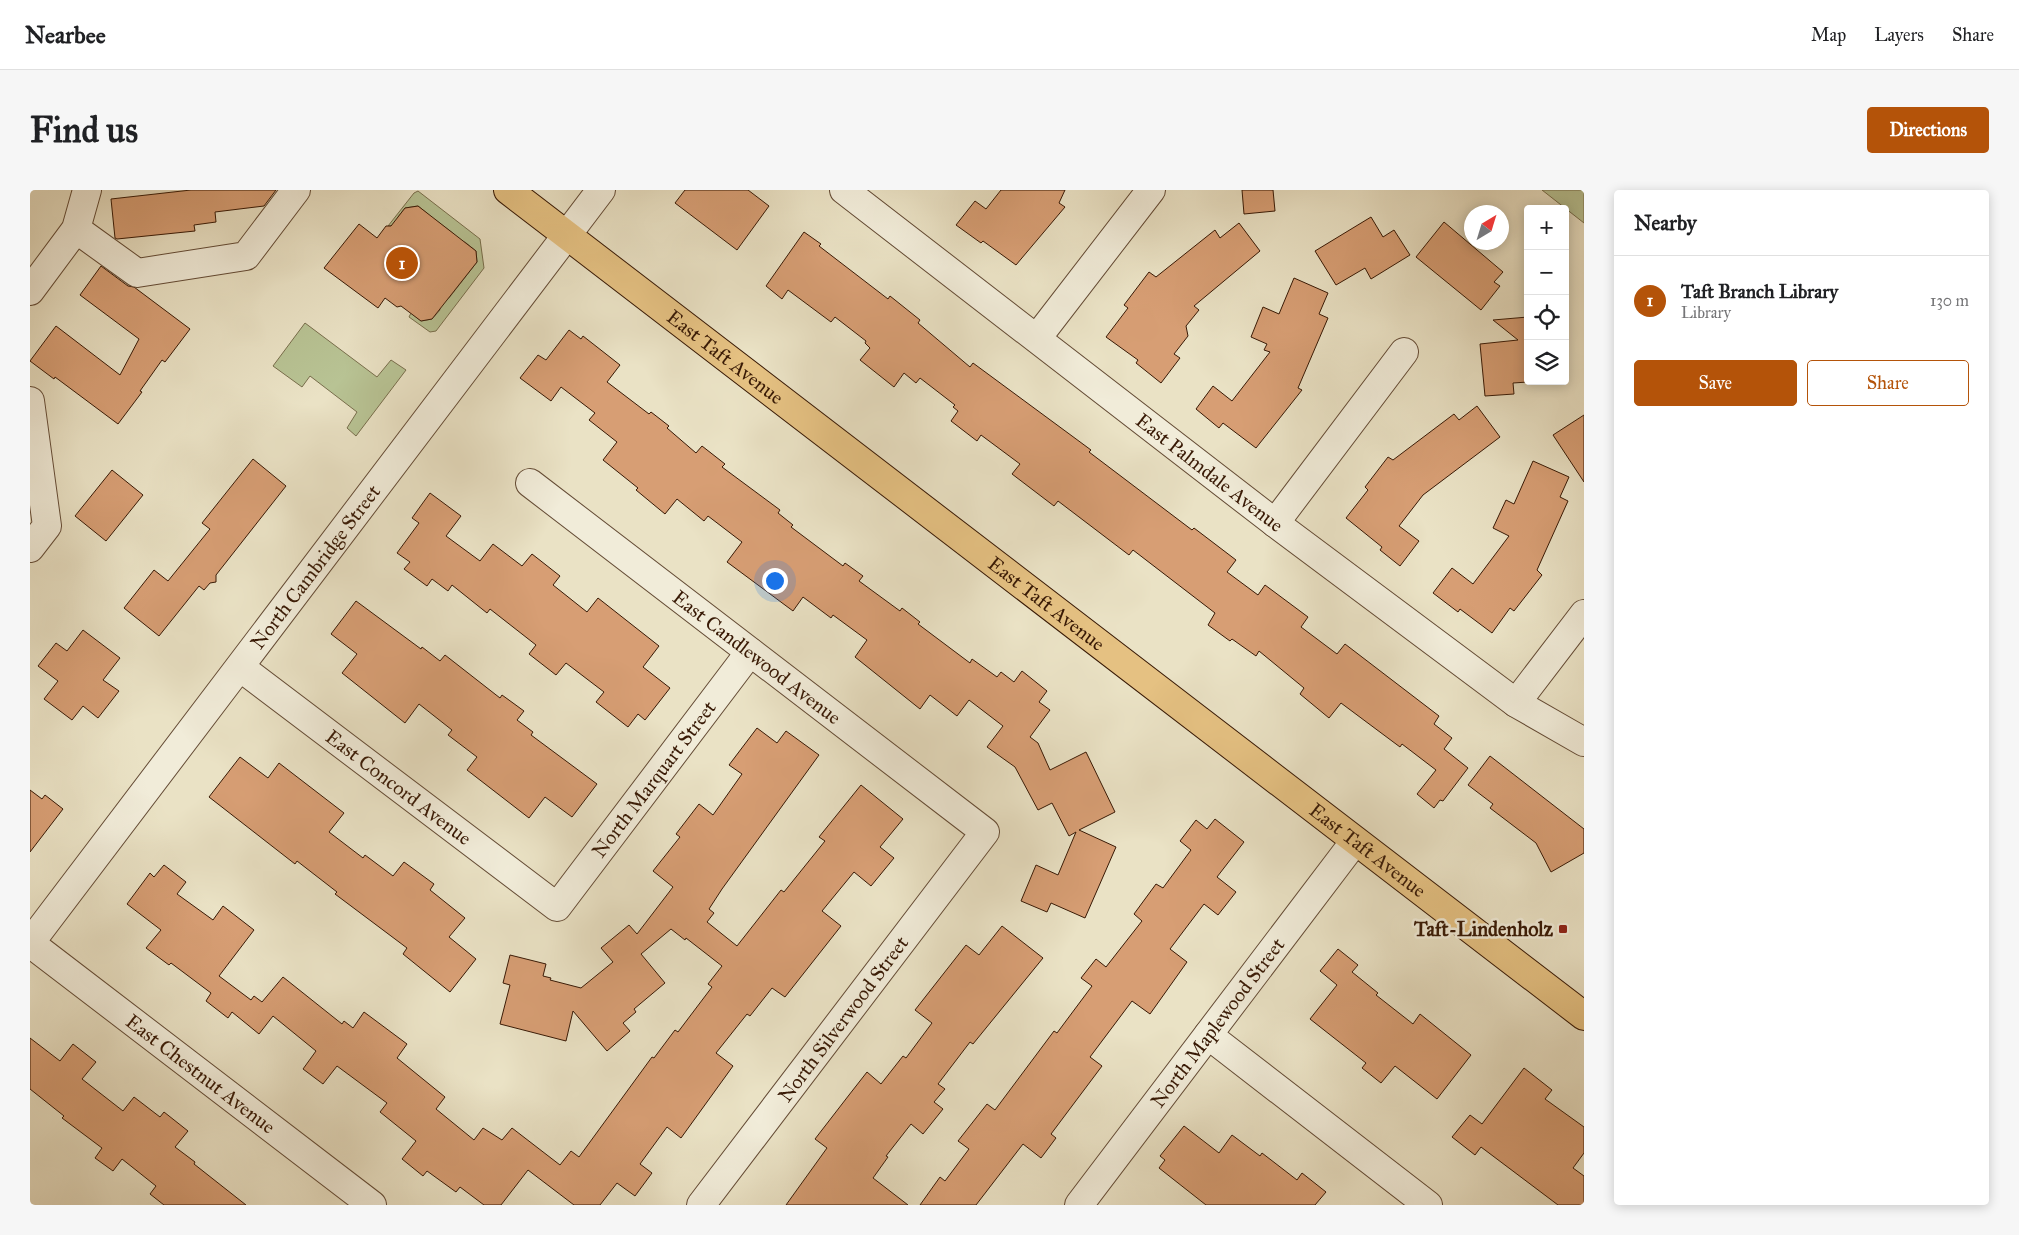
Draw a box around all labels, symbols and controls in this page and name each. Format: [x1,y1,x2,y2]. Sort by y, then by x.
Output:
text: Nearbee [25,20,106,50]
text: Map [1811,24,1846,46]
text: Layers [1874,24,1924,46]
text: Share [1952,24,1994,46]
button: Directions [1867,107,1989,153]
text: Find us [30,109,138,152]
north arrow [1464,205,1509,250]
map controls [1524,205,1569,385]
button: + [1524,205,1569,250]
text: Nearby [1634,210,1697,236]
pin: 1 [386,244,418,282]
button: − [1524,250,1569,295]
text: Taft Branch Library [1681,280,1838,303]
text: 1 [1647,291,1653,310]
text: 130 m [1930,291,1969,310]
button: locate [1524,295,1569,340]
text: Library [1681,303,1731,322]
street label: East Taft Avenue [662,304,788,409]
button: layers [1524,340,1569,385]
button: Save [1634,360,1797,406]
button: Share [1807,360,1969,406]
street label: East Palmdale Avenue [1131,408,1288,537]
street label: North Cambridge Street [245,480,385,654]
street label: East Taft Avenue [983,551,1110,656]
your location [762,568,788,594]
street label: East Candlewood Avenue [668,585,846,729]
street label: North Marquart Street [587,696,721,862]
street label: East Concord Avenue [321,724,476,850]
street label: East Taft Avenue [1305,798,1431,902]
place label: Taft-Lindenholz [1413,917,1554,941]
marker: Taft-Lindenholz [1557,923,1569,935]
street label: North Silverwood Street [773,931,913,1107]
street label: North Maplewood Street [1145,933,1289,1112]
street label: East Chestnut Avenue [121,1009,280,1139]

